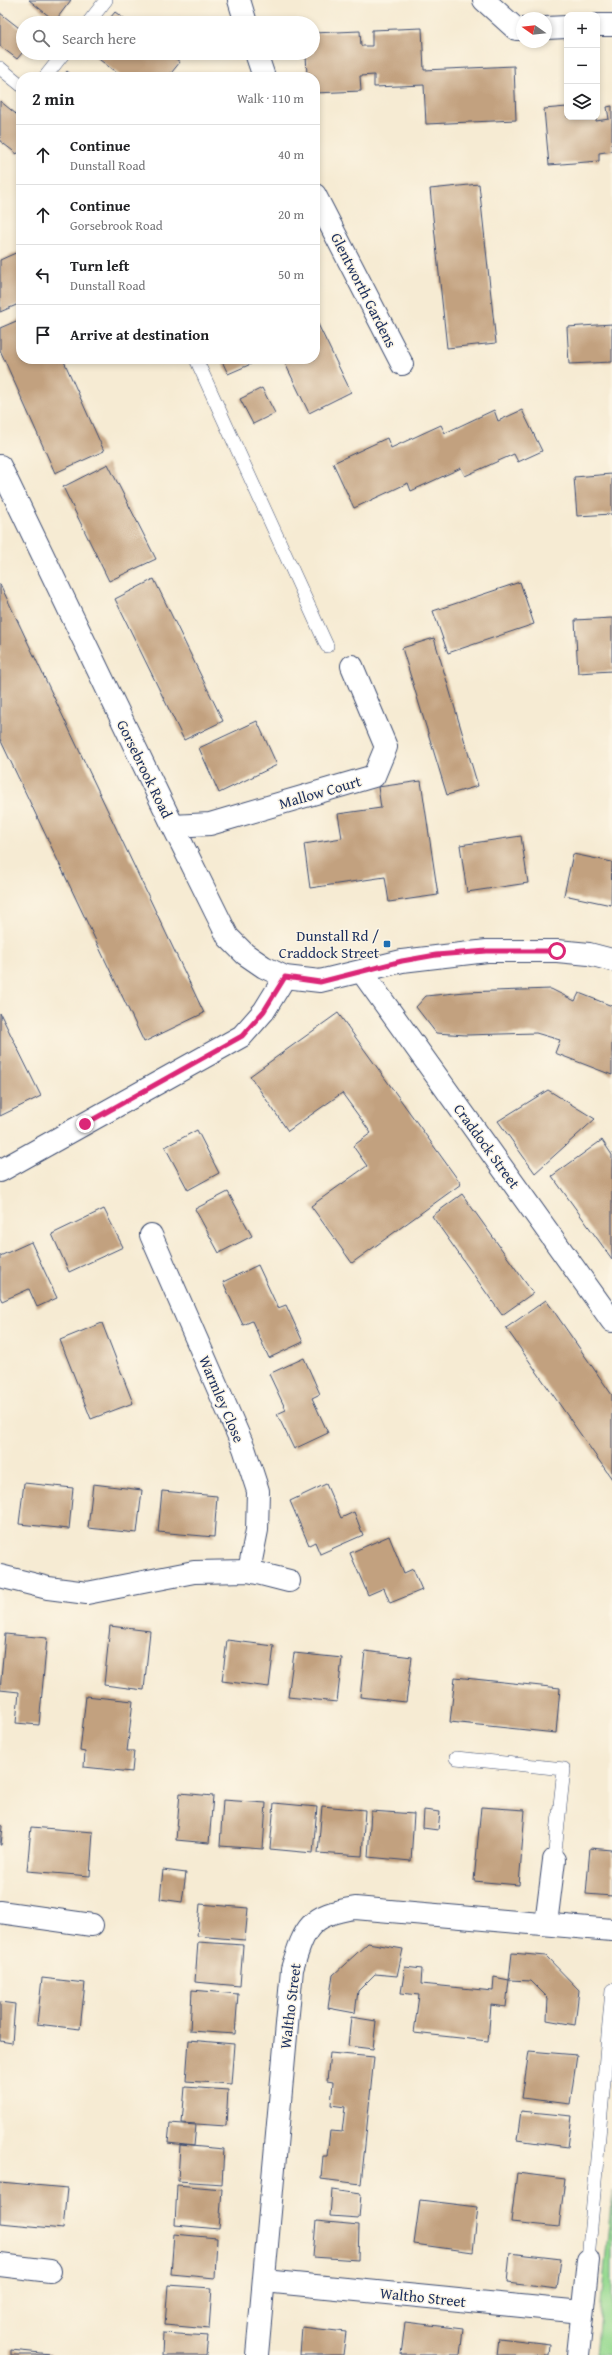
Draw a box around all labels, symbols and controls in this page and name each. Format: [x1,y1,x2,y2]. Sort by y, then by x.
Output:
north arrow [516,12,552,48]
map controls [564,12,600,120]
button: + [564,12,600,48]
search box [16,16,320,60]
icon: search [30,27,52,49]
text: Search here [62,28,136,49]
button: − [564,48,600,84]
button: layers [564,84,600,120]
text: 2 min [32,86,74,111]
text: Walk · 110 m [237,89,304,108]
text: Continue [70,135,131,156]
icon: ahead [32,144,54,166]
text: 40 m [278,145,304,164]
text: Dunstall Road [70,156,146,175]
text: Continue [70,195,131,216]
icon: ahead [32,204,54,226]
text: 20 m [278,205,304,224]
text: Gorsebrook Road [70,216,163,235]
street label: Glentworth Gardens [326,229,402,351]
text: Turn left [70,255,129,276]
icon: left [32,264,54,286]
text: 50 m [278,265,304,284]
text: Dunstall Road [70,276,146,295]
icon: arrive [32,324,54,346]
text: Arrive at destination [70,324,209,345]
street label: Gorsebrook Road [112,716,178,822]
street label: Mallow Court [276,770,364,814]
place label: Dunstall Rd / Craddock Street [279,925,380,963]
marker: Dunstall Rd / Craddock Street [382,939,392,949]
route start [548,942,566,960]
street label: Craddock Street [449,1099,525,1193]
route end [76,1115,94,1133]
street label: Warmley Close [194,1352,250,1446]
street label: Waltho Street [274,1961,306,2050]
street label: Waltho Street [379,2282,468,2312]

